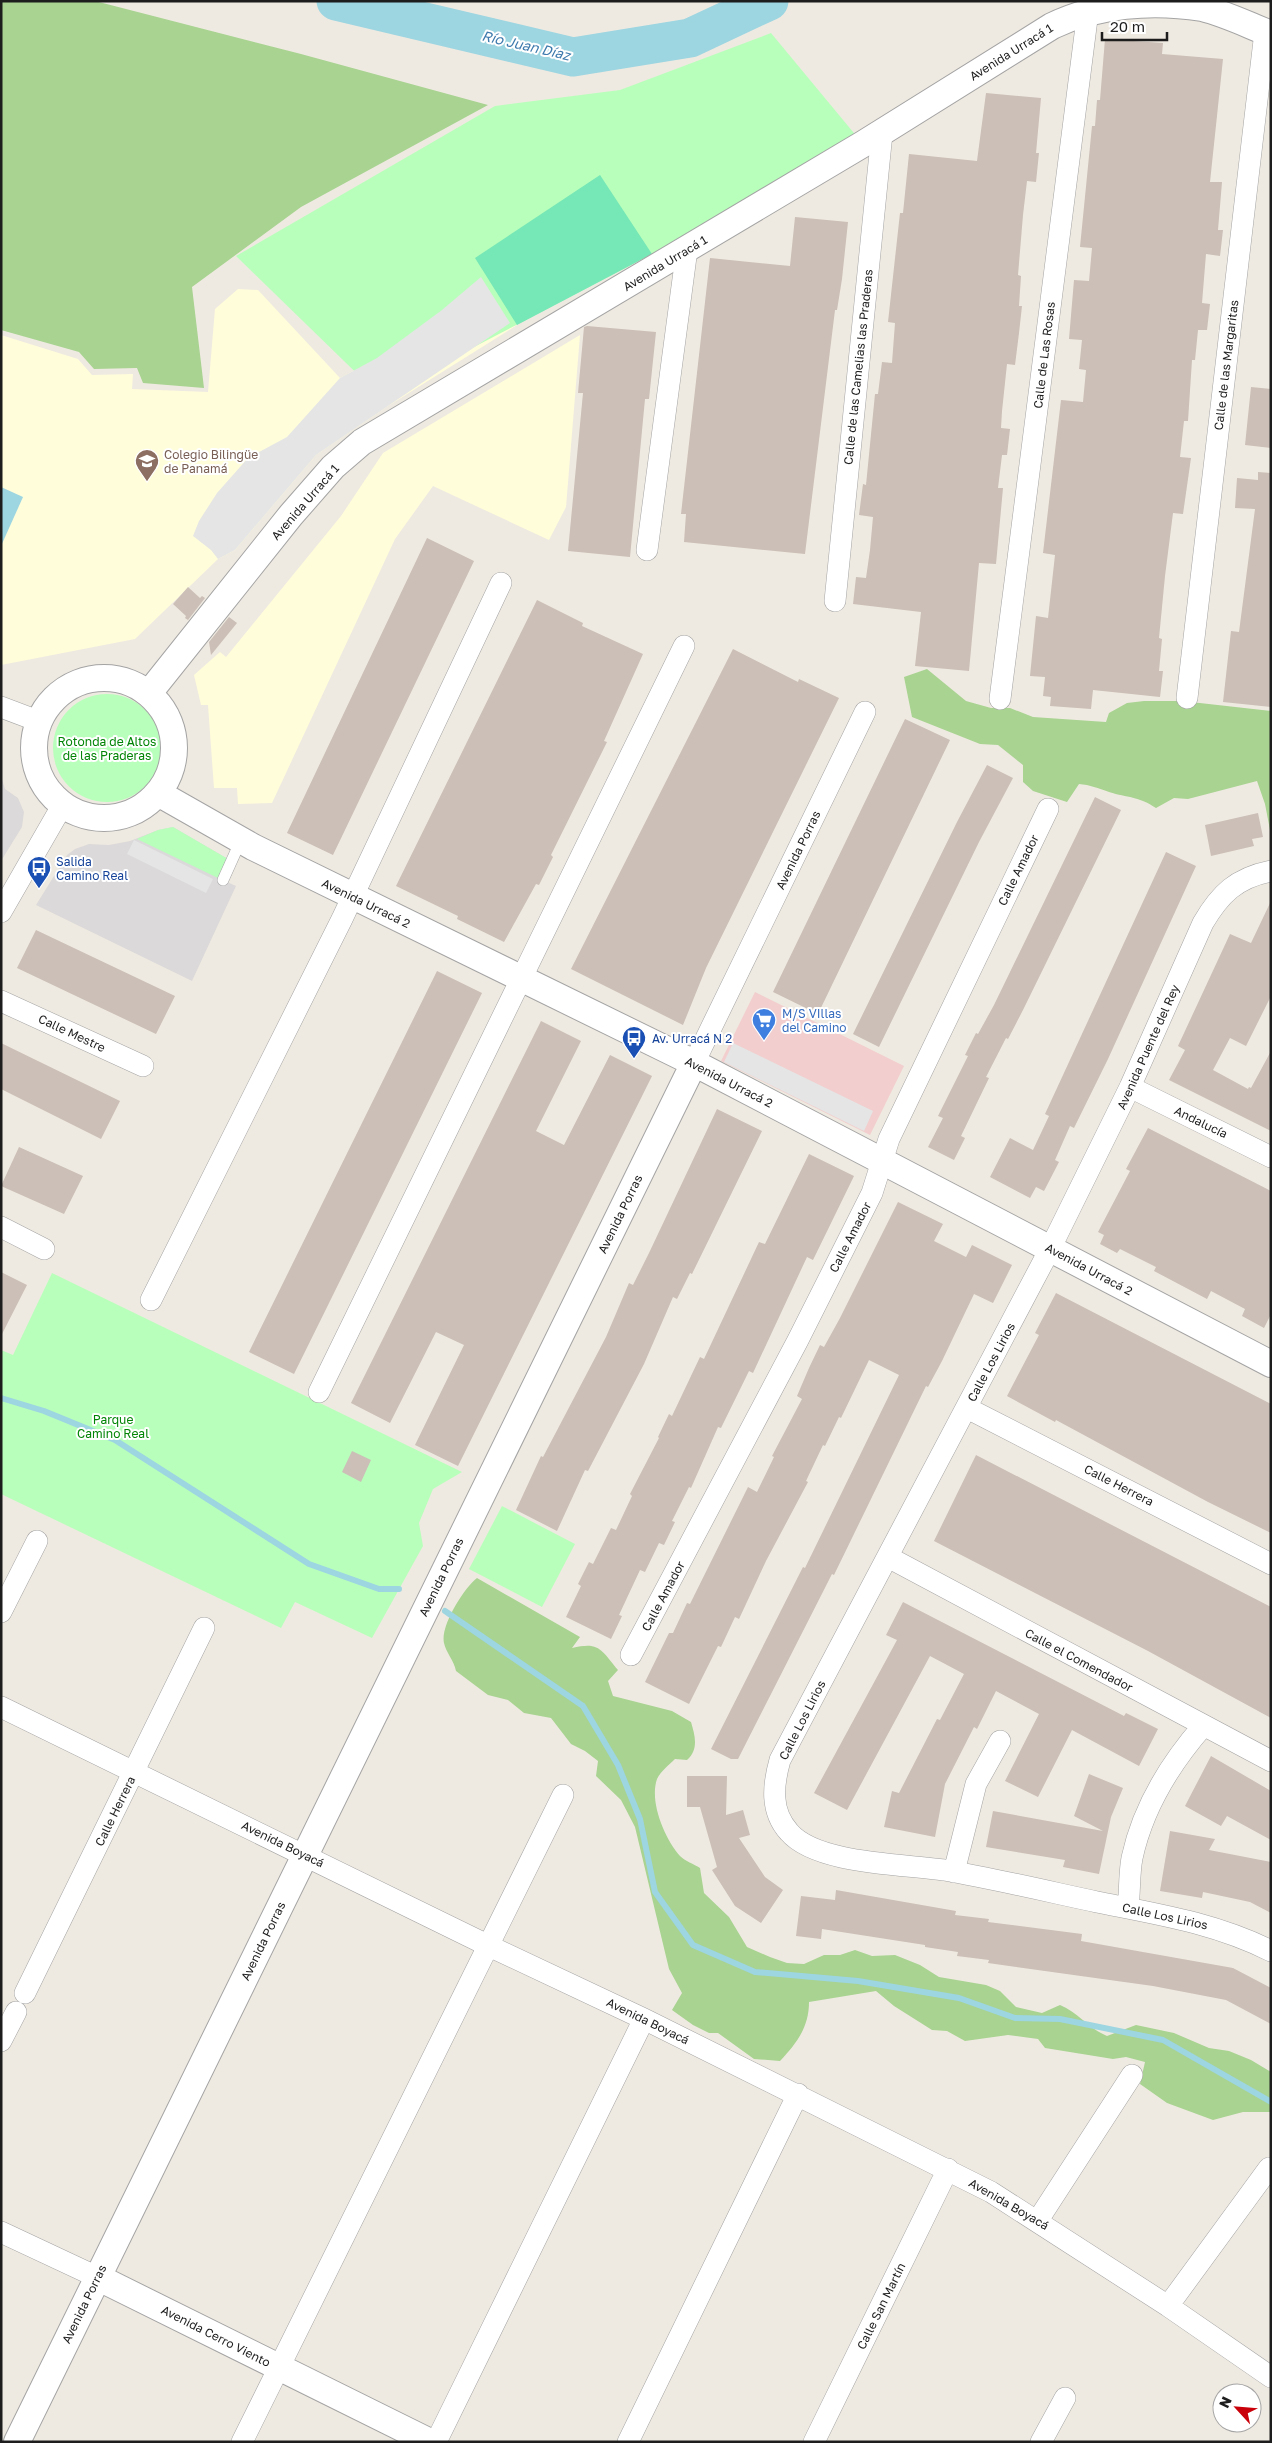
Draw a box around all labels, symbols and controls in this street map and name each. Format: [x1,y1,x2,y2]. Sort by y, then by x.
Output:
scale bar [1102,10,1167,42]
text: 20 m [1110,17,1145,35]
street label: Avenida Urracá 1 [967,20,1056,84]
water label: Río Juan Díaz [480,27,574,64]
street label: Avenida Urracá 1 [620,232,710,294]
street label: Calle de las Camelias las Praderas [840,268,876,466]
street label: Calle de las Margaritas [1211,299,1241,431]
street label: Calle de Las Rosas [1030,301,1058,409]
place label: Colegio Bilingüe de Panamá [164,447,258,476]
school or university icon: Colegio Bilingüe de Panamá [134,448,160,482]
street label: Avenida Urracá 1 [268,461,342,543]
park label: Rotonda de Altos de las Praderas [58,734,156,763]
street label: Avenida Porras [772,808,824,892]
street label: Calle Amador [994,832,1042,908]
place label: Salida Camino Real [56,854,128,883]
bus stop icon: Salida Camino Real [26,855,52,889]
street label: Avenida Urracá 2 [319,875,413,931]
street label: Avenida Puente del Rey [1114,982,1182,1112]
place label: M/S VIllas del Camino [782,1006,847,1035]
supermarket icon: M/S VIllas del Camino [751,1007,777,1041]
street label: Calle Mestre [36,1011,108,1055]
bus stop icon: Av. Urracá N 2 [621,1025,647,1059]
place label: Av. Urracá N 2 [652,1031,732,1046]
street label: Avenida Urracá 2 [683,1053,775,1111]
street label: Andalucía [1172,1103,1230,1141]
street label: Avenida Porras [594,1172,646,1256]
street label: Calle Amador [826,1199,874,1275]
street label: Avenida Urracá 2 [1043,1240,1135,1298]
street label: Calle Los Lirios [964,1320,1018,1404]
park label: Parque Camino Real [77,1412,149,1441]
street label: Calle Herrera [1082,1461,1156,1509]
street label: Avenida Porras [415,1535,467,1619]
street label: Calle Amador [638,1558,688,1634]
street label: Calle el Comendador [1022,1625,1136,1695]
street label: Calle Los Lirios [776,1678,828,1762]
street label: Calle Herrera [92,1774,138,1848]
street label: Avenida Boyacá [239,1818,327,1870]
street label: Avenida Porras [237,1899,289,1983]
street label: Calle Los Lirios [1121,1900,1209,1932]
street label: Avenida Boyacá [604,1995,692,2047]
street label: Avenida Boyacá [966,2175,1052,2233]
street label: Calle San Martín [853,2260,909,2352]
street label: Avenida Porras [58,2262,110,2346]
street label: Avenida Cerro Viento [159,2302,273,2370]
north arrow [1212,2383,1262,2433]
text: N [1215,2394,1235,2411]

